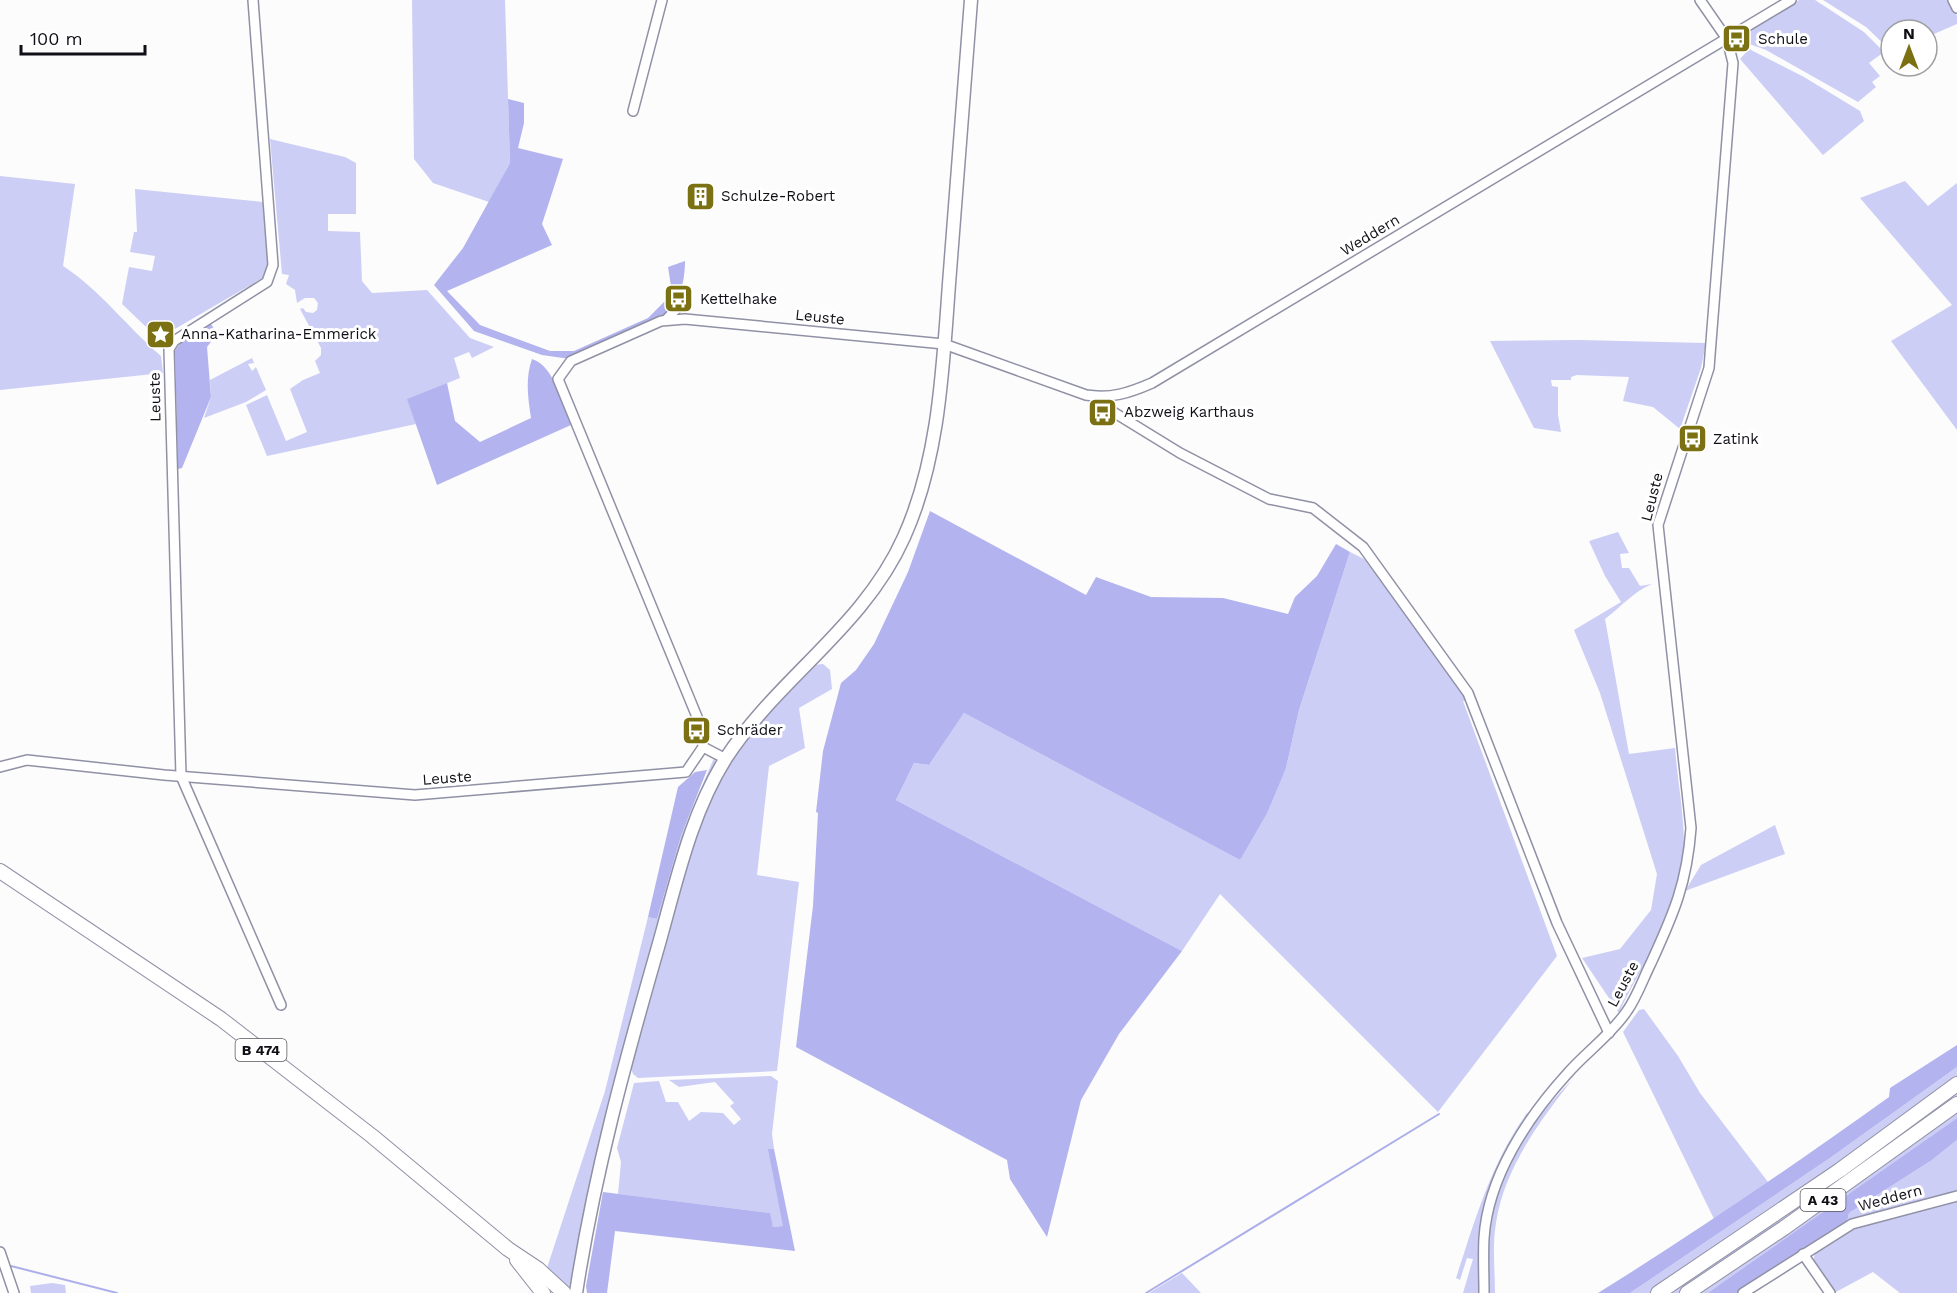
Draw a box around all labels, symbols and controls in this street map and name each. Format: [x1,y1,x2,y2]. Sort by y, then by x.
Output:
scale bar [21,18,146,56]
north arrow [1879,18,1939,78]
bus stop icon: Schule [1721,23,1753,55]
text: N [1903,24,1915,43]
text: 100 m [30,28,83,49]
place label: Schule [1758,30,1808,48]
building icon: Schulze-Robert [684,180,716,212]
place label: Schulze-Robert [721,187,836,205]
street label: Weddern [1337,210,1403,260]
bus stop icon: Kettelhake [663,283,695,315]
place label: Kettelhake [700,290,777,308]
street label: Leuste [794,305,846,329]
place icon: Anna-Katharina-Emmerick [144,318,176,350]
place label: Anna-Katharina-Emmerick [181,325,377,343]
street label: Leuste [146,372,164,422]
bus stop icon: Abzweig Karthaus [1087,396,1119,428]
place label: Abzweig Karthaus [1124,403,1254,421]
bus stop icon: Zatink [1676,423,1708,455]
place label: Zatink [1713,430,1759,448]
street label: Leuste [1637,471,1667,523]
bus stop icon: Schräder [680,714,712,746]
place label: Schräder [717,721,783,739]
street label: Leuste [422,767,472,789]
street label: Leuste [1603,958,1643,1010]
road number: B 474 [236,1039,286,1061]
street label: Weddern [1856,1181,1924,1215]
road number: A 43 [1800,1189,1846,1211]

